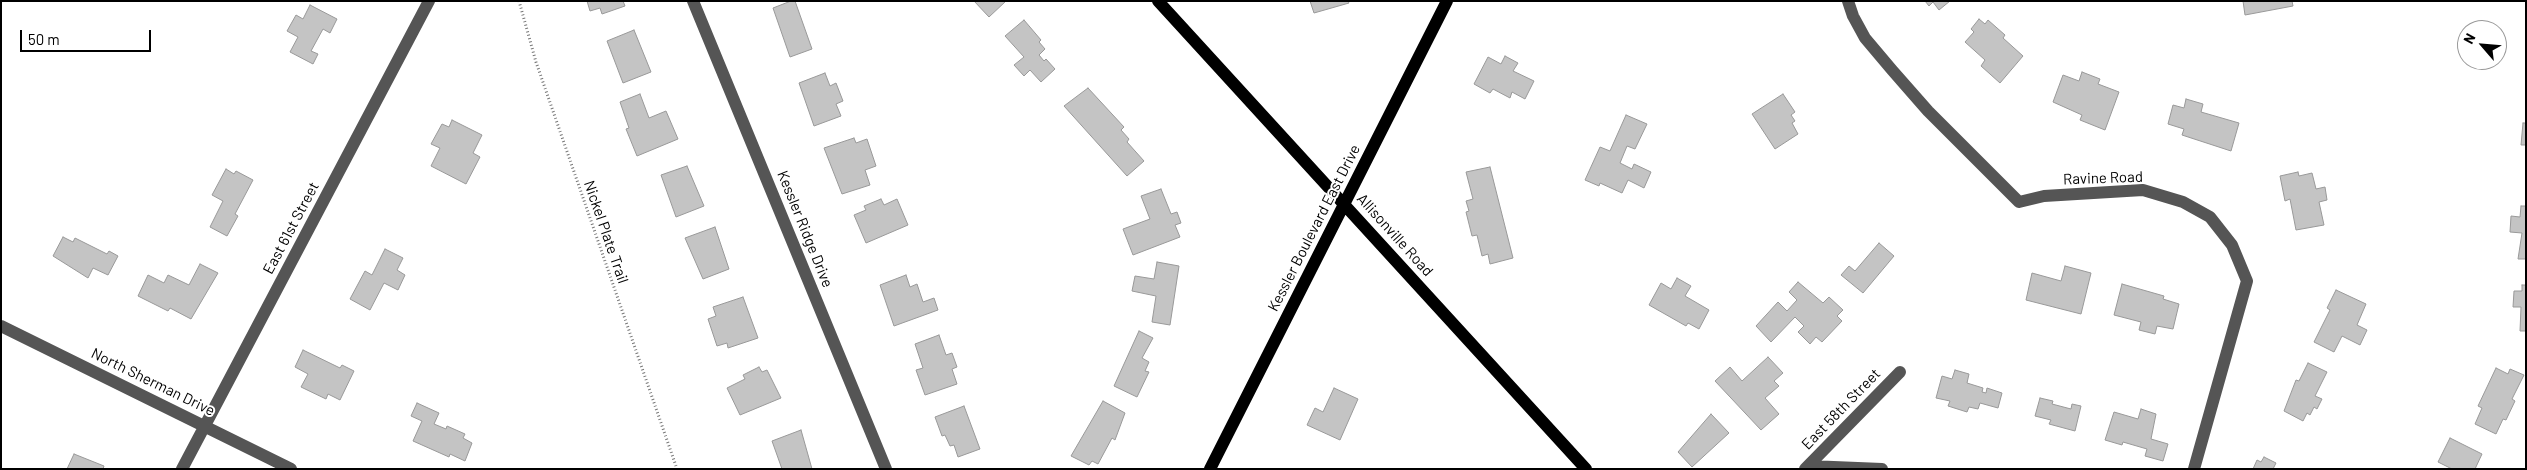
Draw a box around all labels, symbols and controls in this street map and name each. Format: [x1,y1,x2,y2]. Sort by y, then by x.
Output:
scale bar [22,20,154,52]
north arrow [2457,20,2507,70]
text: 50 m [28,30,60,48]
text: N [2459,30,2479,46]
street label: Kessler Boulevard East Drive [1264,142,1364,314]
street label: Kessler Ridge Drive [773,168,837,290]
street label: Ravine Road [2063,168,2143,188]
street label: Nickel Plate Trail [580,178,632,286]
street label: East 61st Street [259,179,323,277]
street label: Allisonville Road [1353,190,1437,280]
street label: North Sherman Drive [88,344,218,420]
street label: East 58th Street [1798,365,1884,453]

